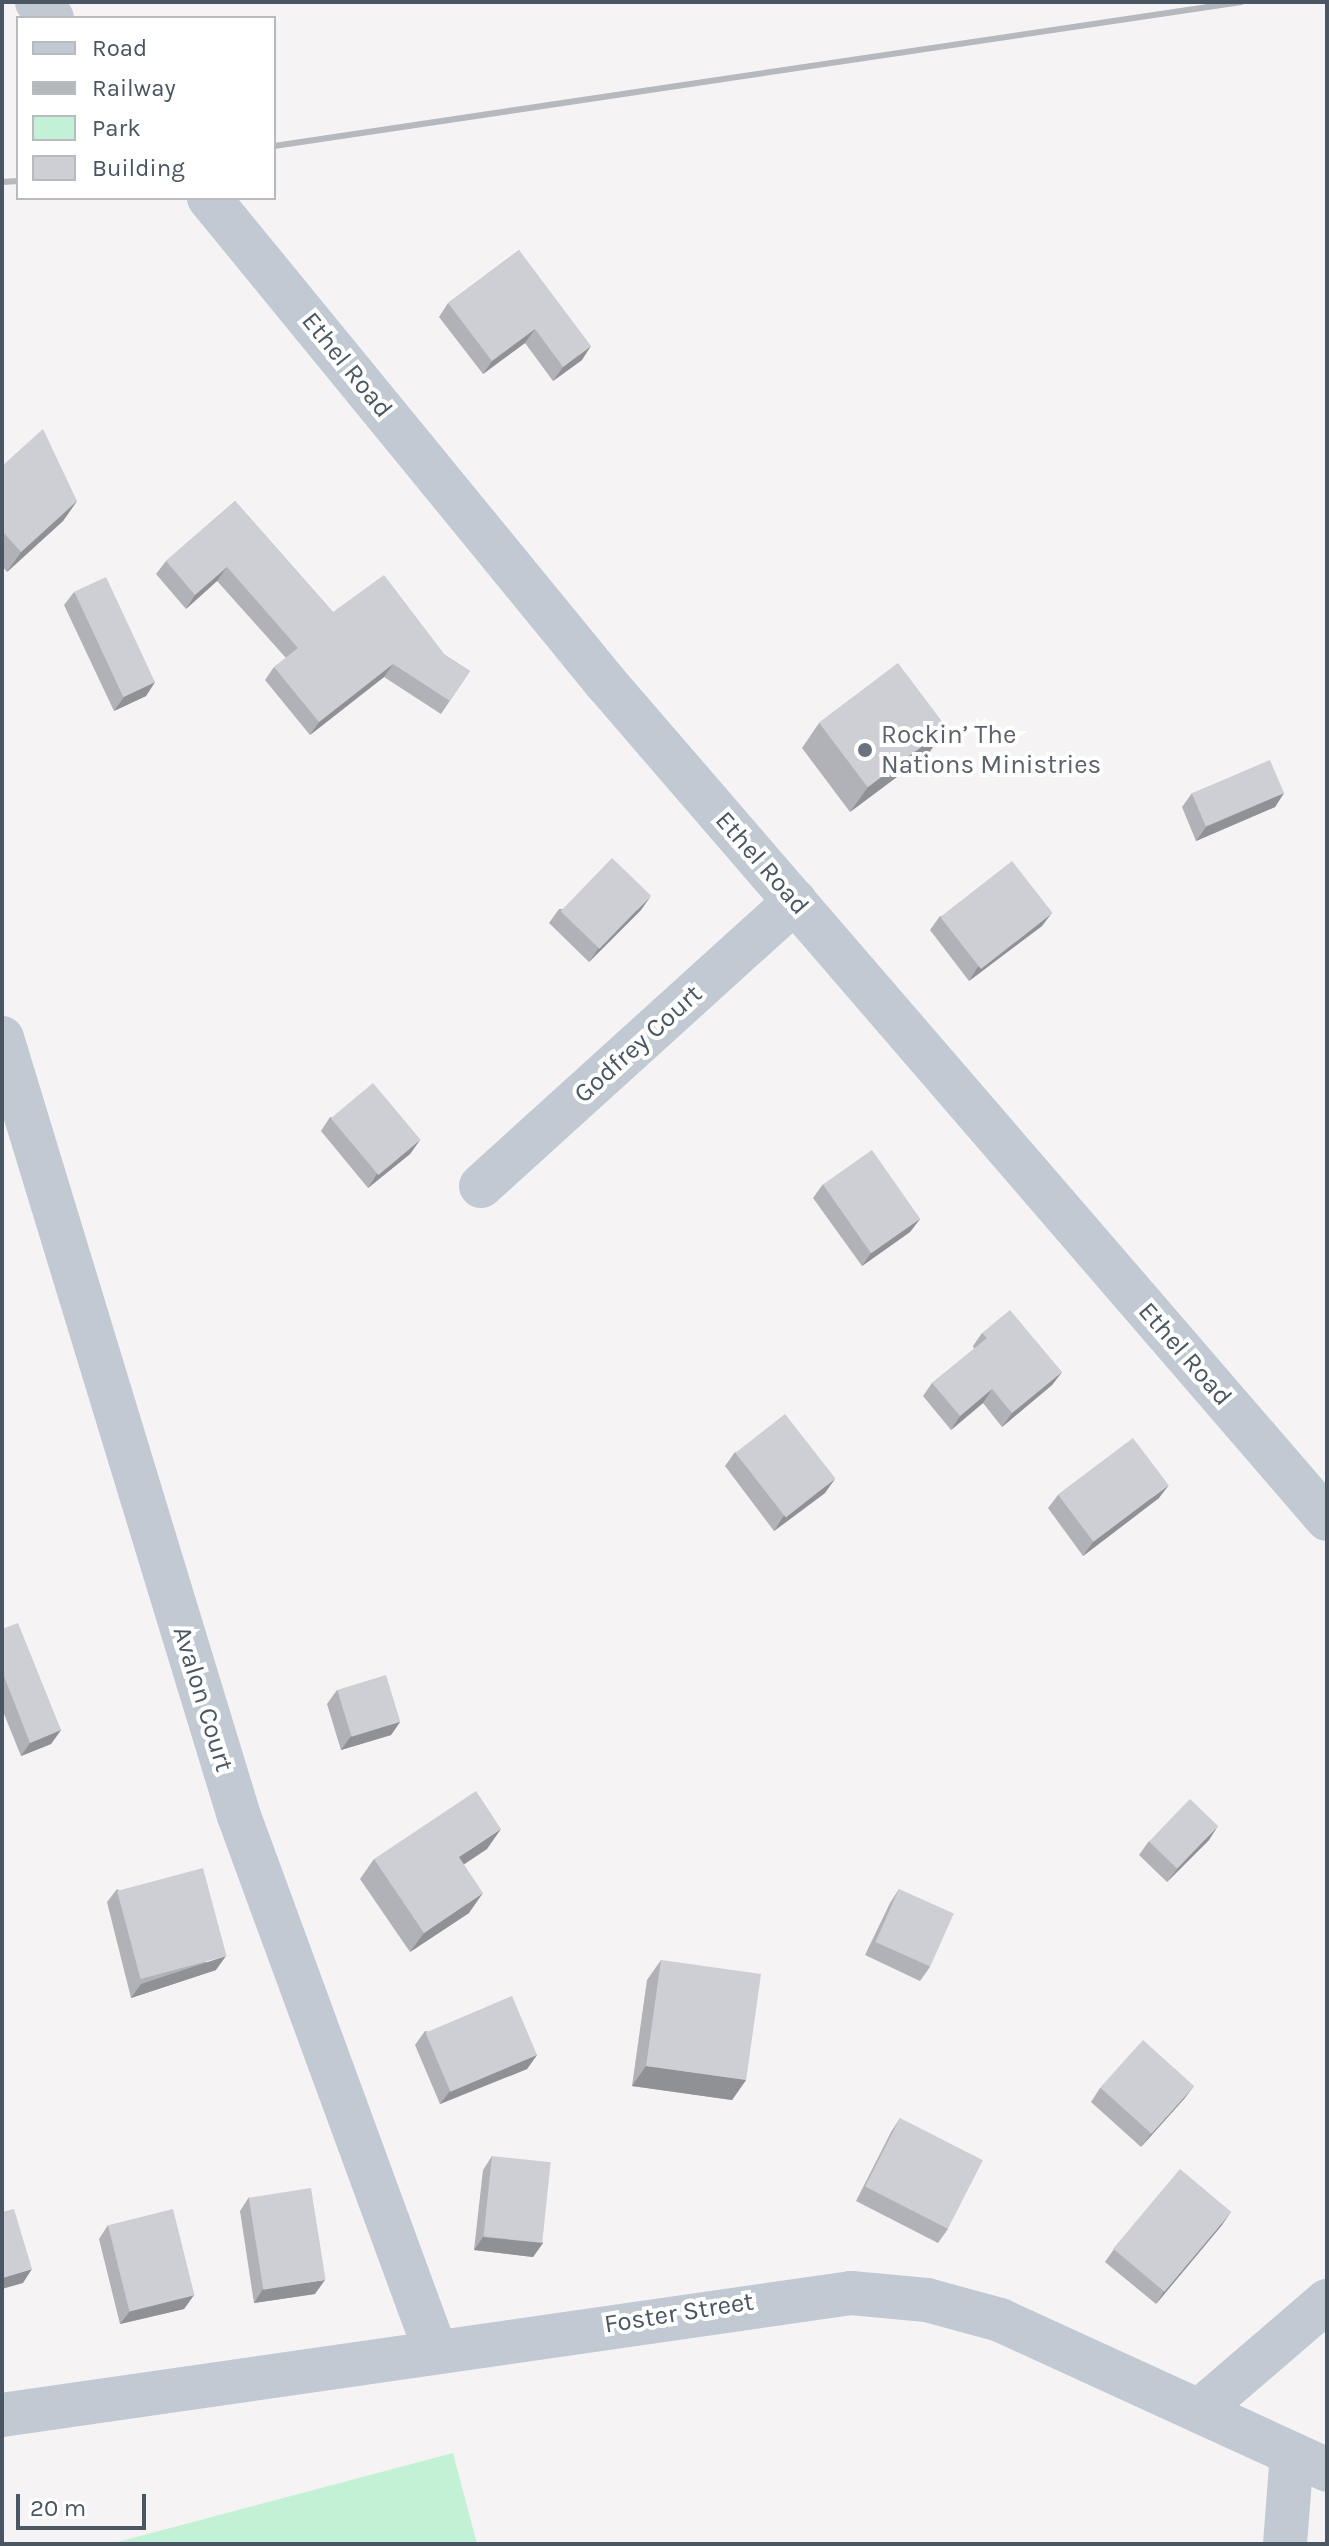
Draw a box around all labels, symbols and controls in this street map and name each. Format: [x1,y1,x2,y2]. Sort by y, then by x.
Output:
legend [16,16,276,200]
text: Road [92,34,147,62]
text: Railway [92,74,176,102]
text: Park [92,114,141,142]
text: Building [92,154,185,182]
street label: Ethel Road [295,306,399,424]
place label: Rockin’ The Nations Ministries [881,719,1101,780]
marker: Rockin’ The Nations Ministries [856,741,874,759]
street label: Ethel Road [709,805,815,921]
street label: Godfrey Court [568,978,708,1110]
street label: Ethel Road [1132,1296,1238,1412]
street label: Avalon Court [166,1623,240,1775]
street label: Foster Street [602,2286,756,2340]
scale bar [20,2478,150,2528]
text: 20 m [30,2494,86,2522]

